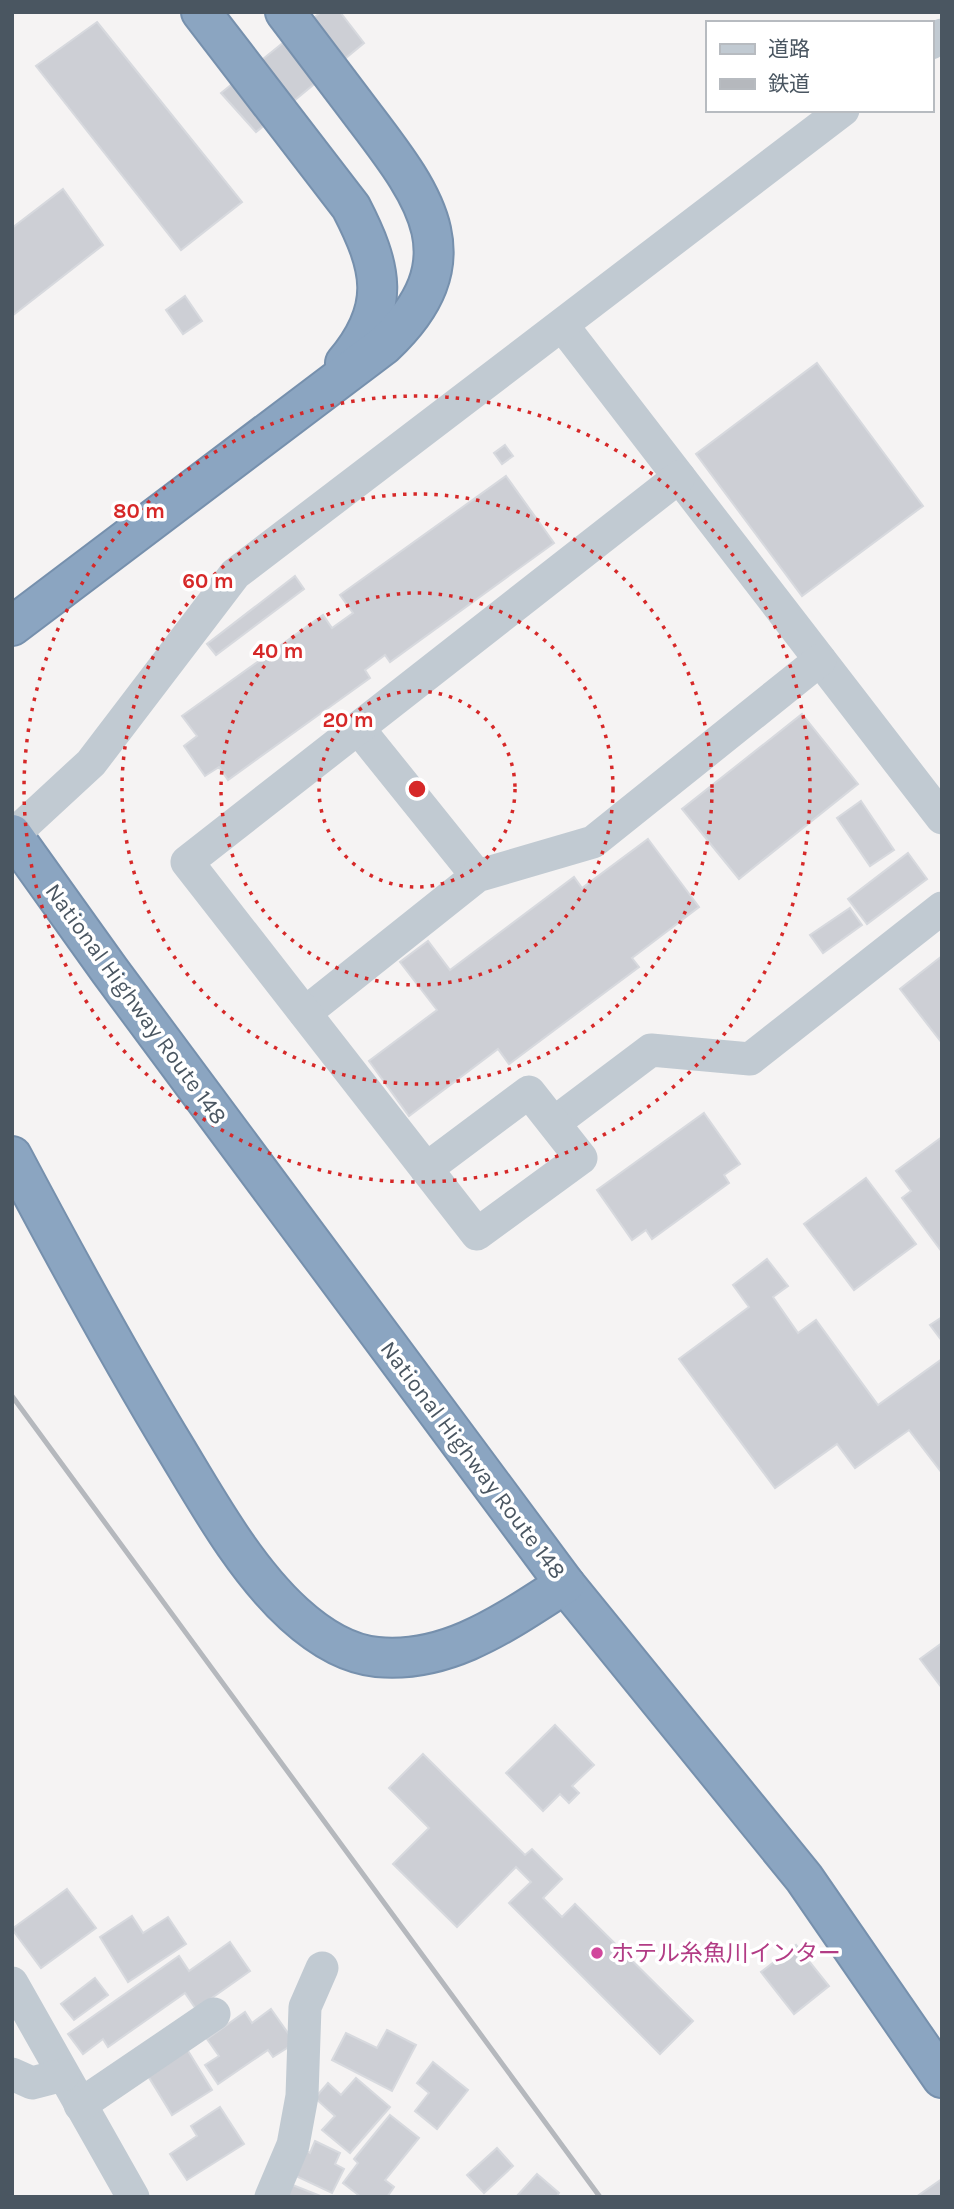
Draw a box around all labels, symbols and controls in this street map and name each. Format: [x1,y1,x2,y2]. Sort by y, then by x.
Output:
legend [706,21,933,112]
text: 道路 [768,37,810,61]
text: 鉄道 [768,72,810,96]
text: 80 m [113,499,165,523]
text: 60 m [182,569,234,593]
text: 40 m [252,639,304,663]
text: 20 m [322,708,374,732]
centre of rings [405,777,429,801]
street label: National Highway Route 148 [40,879,232,1129]
street label: National Highway Route 148 [375,1336,571,1584]
place label: ホテル糸魚川インター [611,1940,841,1967]
marker: ホテル糸魚川インター [589,1945,605,1961]

